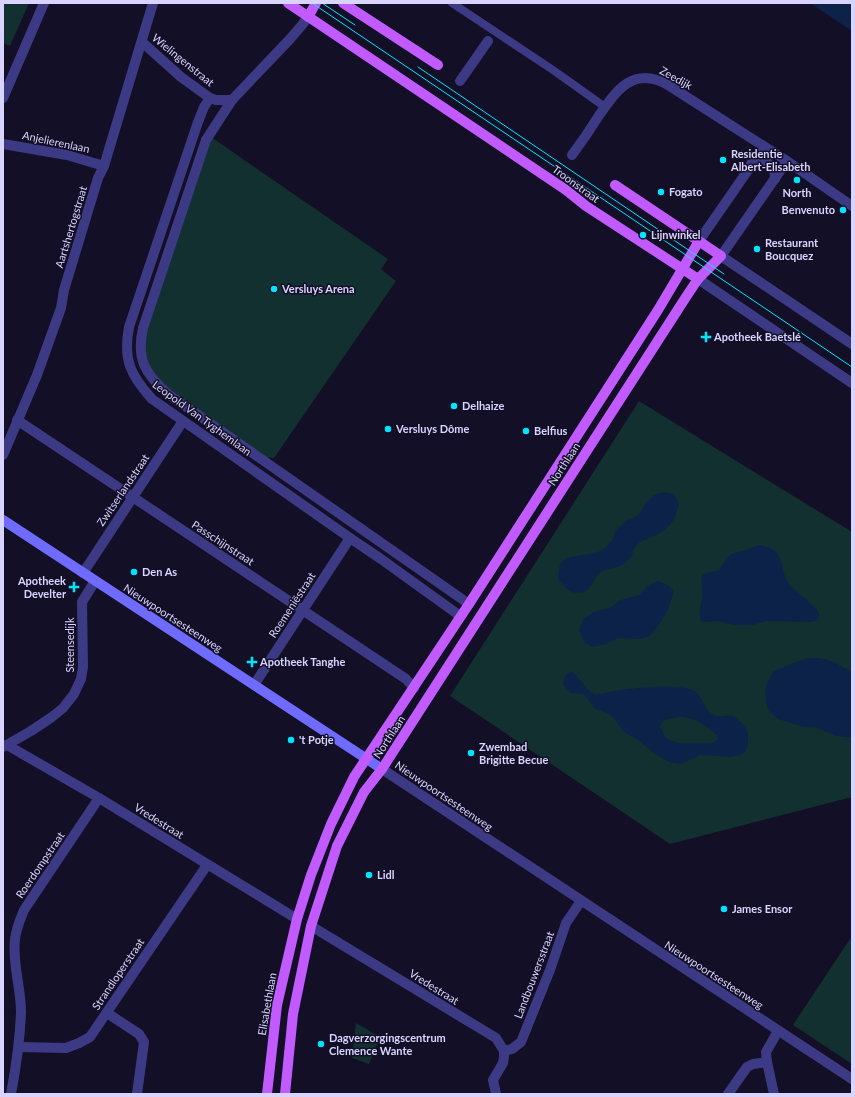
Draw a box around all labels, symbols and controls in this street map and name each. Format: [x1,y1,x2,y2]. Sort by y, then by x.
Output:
street label: Wielingenstraat [150,31,217,89]
street label: Zeedijk [658,63,695,92]
street label: Anjelierenlaan [21,128,91,155]
place label: Residentie Albert-Elisabeth [730,147,810,173]
marker: Residentie Albert-Elisabeth [718,155,728,165]
street label: Troonstraat [550,162,602,205]
marker: North [792,175,802,185]
street label: Aartshertogstraat [52,184,89,269]
place label: Fogato [669,185,703,198]
place label: North [782,186,812,199]
marker: Fogato [656,187,666,197]
place label: Benvenuto [782,203,835,216]
marker: Benvenuto [838,205,848,215]
place label: Lijnwinkel [651,228,701,241]
marker: Lijnwinkel [638,230,648,240]
place label: Restaurant Boucquez [765,236,819,262]
marker: Restaurant Boucquez [752,244,762,254]
place label: Versluys Arena [281,282,355,295]
marker: Versluys Arena [269,284,279,294]
place label: Apotheek Baetslé [713,330,801,343]
marker: Apotheek Baetslé [701,332,711,342]
street label: Leopold Van Tyghemlaan [150,377,254,458]
place label: Delhaize [462,399,504,412]
marker: Delhaize [449,401,459,411]
place label: Versluys Dôme [395,422,470,435]
marker: Versluys Dôme [383,424,393,434]
place label: Belfius [534,424,568,437]
marker: Belfius [521,426,531,436]
street label: Northlaan [545,440,582,487]
street label: Zwitserlandstraat [94,451,151,528]
street label: Passchijnstraat [190,518,257,568]
place label: Den As [142,565,177,578]
marker: Den As [129,567,139,577]
street label: Roemeniëstraat [266,570,318,640]
place label: Apotheek Develter [17,574,67,600]
street label: Nieuwpoortsesteenweg [121,581,225,655]
marker: Apotheek Develter [69,582,79,592]
street label: Steensedijk [63,617,76,673]
place label: Apotheek Tanghe [259,655,346,668]
marker: Apotheek Tanghe [247,657,257,667]
street label: Northlaan [370,713,407,760]
place label: 't Potje [299,733,334,746]
marker: 't Potje [286,735,296,745]
place label: Zwembad Brigitte Becue [479,740,548,766]
marker: Zwembad Brigitte Becue [466,748,476,758]
street label: Nieuwpoortsesteenweg [393,758,496,833]
street label: Vredestraat [132,800,186,841]
street label: Roerdompstraat [13,829,67,900]
place label: Lidl [377,868,395,881]
marker: Lidl [364,870,374,880]
place label: James Ensor [732,902,793,915]
marker: James Ensor [719,904,729,914]
street label: Landbouwersstraat [511,929,556,1020]
street label: Strandloperstraat [89,935,146,1012]
street label: Nieuwpoortsesteenweg [662,938,766,1012]
street label: Vredestraat [407,966,461,1007]
street label: Elisabethlaan [255,972,278,1036]
place label: Dagverzorgingscentrum Clemence Wante [329,1031,446,1057]
marker: Dagverzorgingscentrum Clemence Wante [316,1039,326,1049]

